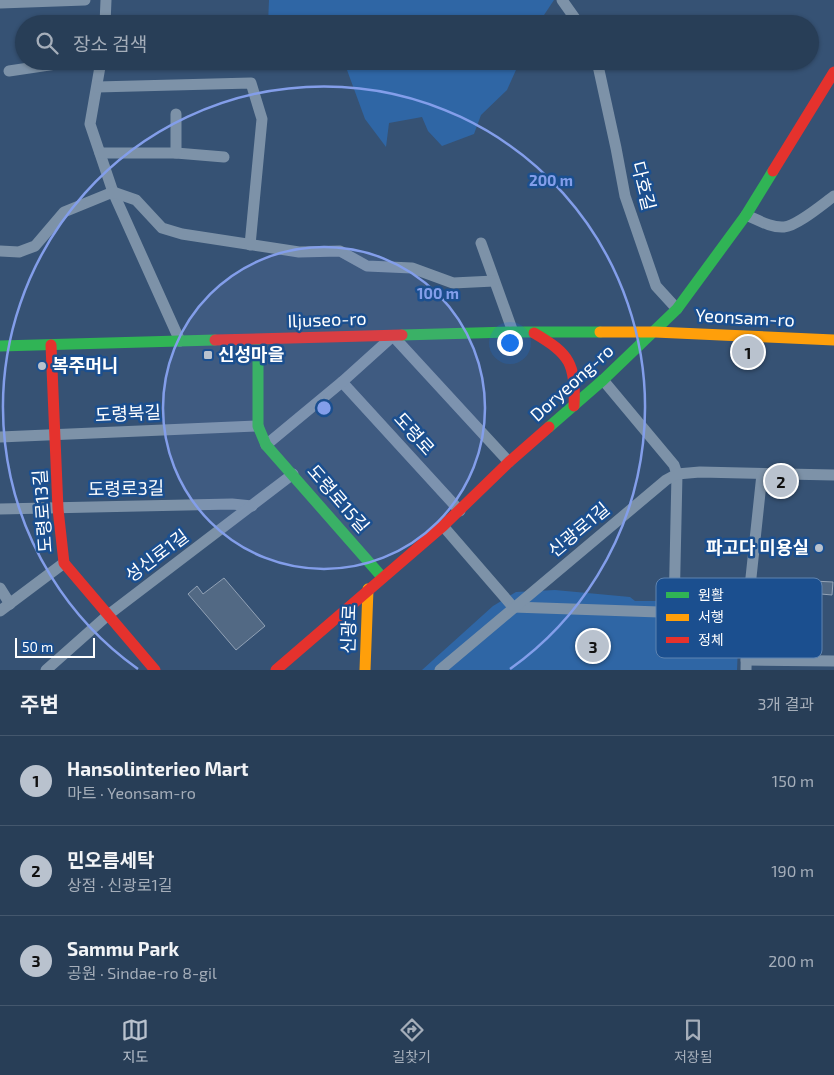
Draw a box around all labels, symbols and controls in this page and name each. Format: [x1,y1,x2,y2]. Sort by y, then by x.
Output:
search box [15,15,819,70]
icon: search [33,29,61,57]
text: 장소 검색 [73,32,147,55]
street label: 다호길 [627,159,661,213]
text: 200 m [529,171,573,189]
text: 100 m [417,284,459,302]
street label: Yeonsam-ro [695,303,795,331]
street label: Iljuseo-ro [287,307,367,331]
your location [497,330,523,356]
pin: 1 [732,333,764,371]
street label: Doryeong-ro [525,339,618,425]
place label: 신성마을 [218,343,284,365]
marker: 신성마을 [202,349,214,361]
place label: 복주머니 [52,354,118,376]
marker: 복주머니 [36,360,48,372]
centre of rings [315,399,333,417]
street label: 도령북길 [94,400,162,426]
street label: 도령로 [390,408,440,459]
street label: 도령로15길 [303,460,374,537]
pin: 2 [765,462,797,500]
street label: 도령로13길 [28,469,56,553]
street label: 도령로3길 [88,476,164,500]
street label: 신광로1길 [543,497,614,561]
street label: 성신로1길 [120,524,192,586]
place label: 파고다 미용실 [706,536,809,558]
marker: 파고다 미용실 [813,542,825,554]
legend [656,578,822,658]
text: 원활 [698,586,724,603]
street label: 신광로 [336,604,360,654]
text: 서행 [698,608,724,625]
pin: 3 [577,627,609,665]
text: 정체 [698,631,724,648]
scale bar [15,635,95,658]
text: 50 m [22,638,53,655]
text: 주변 [20,691,59,716]
text: 3개 결과 [757,694,814,713]
text: Hansolinterieo Mart [67,757,249,780]
text: 1 [33,771,39,790]
text: 150 m [772,771,814,790]
text: 마트 · Yeonsam-ro [67,783,196,802]
text: 민오름세탁 [67,848,154,871]
text: 2 [31,861,41,880]
text: 190 m [771,861,814,880]
text: 상점 · 신광로1길 [67,875,173,894]
text: Sammu Park [67,937,179,960]
text: 3 [31,951,41,970]
text: 200 m [768,951,814,970]
text: 공원 · Sindae-ro 8-gil [67,963,217,982]
tab: 지도 [121,1016,149,1066]
tab: 길찾기 [392,1016,431,1066]
tab: 저장됨 [674,1016,713,1066]

